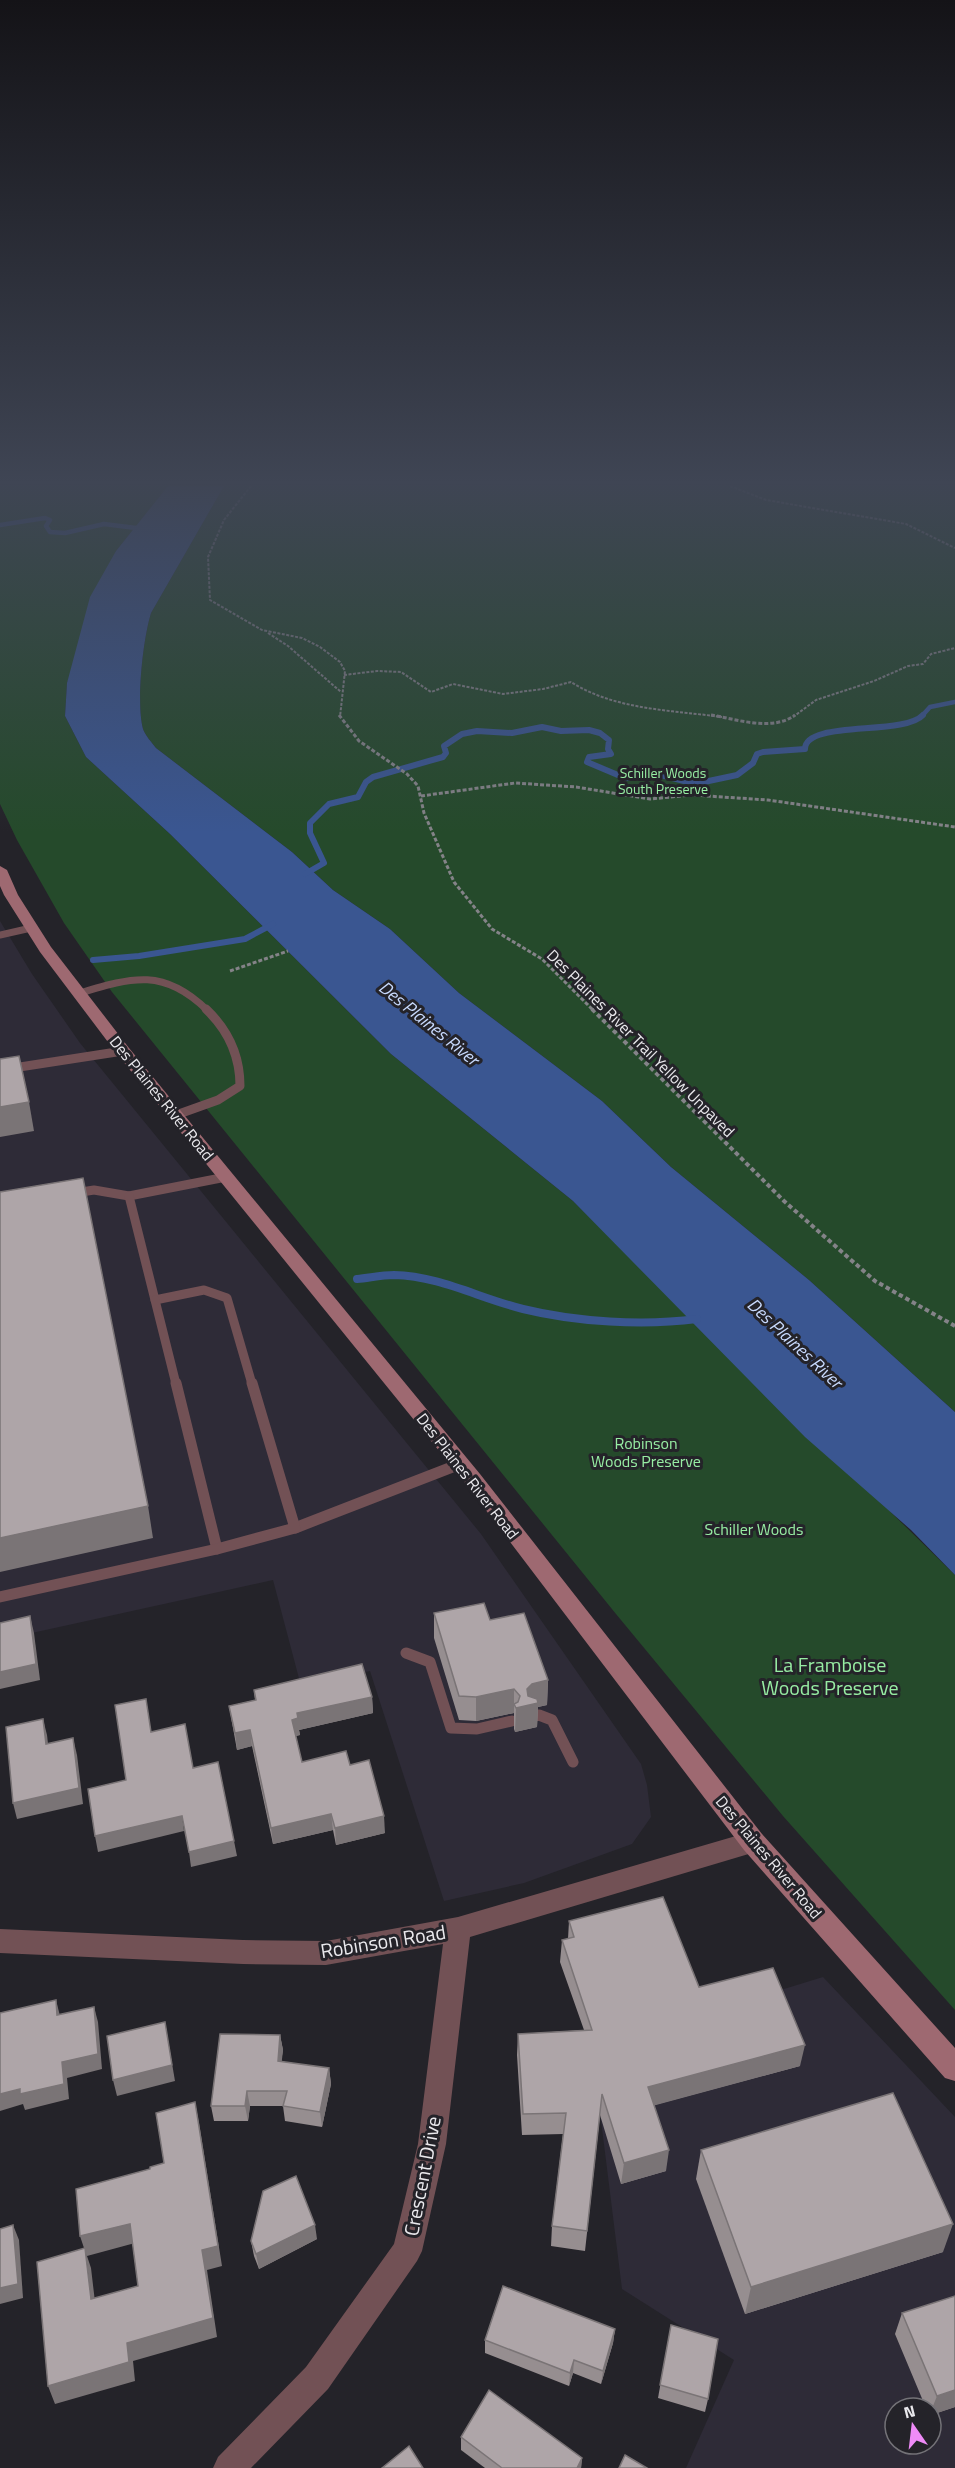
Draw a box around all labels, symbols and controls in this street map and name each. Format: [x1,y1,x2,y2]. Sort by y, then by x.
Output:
park label: Schiller Woods South Preserve [618,762,708,799]
street label: Des Plaines River Trail Yellow Unpaved [541,943,741,1143]
water label: Des Plaines River [373,974,487,1073]
street label: Des Plaines River Road [104,1030,220,1166]
water label: Des Plaines River [741,1291,851,1396]
street label: Des Plaines River Road [411,1408,525,1544]
park label: Robinson Woods Preserve [591,1431,701,1473]
park label: Schiller Woods [705,1517,803,1541]
park label: La Framboise Woods Preserve [761,1649,899,1703]
street label: Des Plaines River Road [710,1790,828,1924]
street label: Robinson Road [318,1916,448,1966]
street label: Crescent Drive [395,2113,449,2239]
north arrow [883,2396,943,2456]
text: N [901,2398,918,2424]

